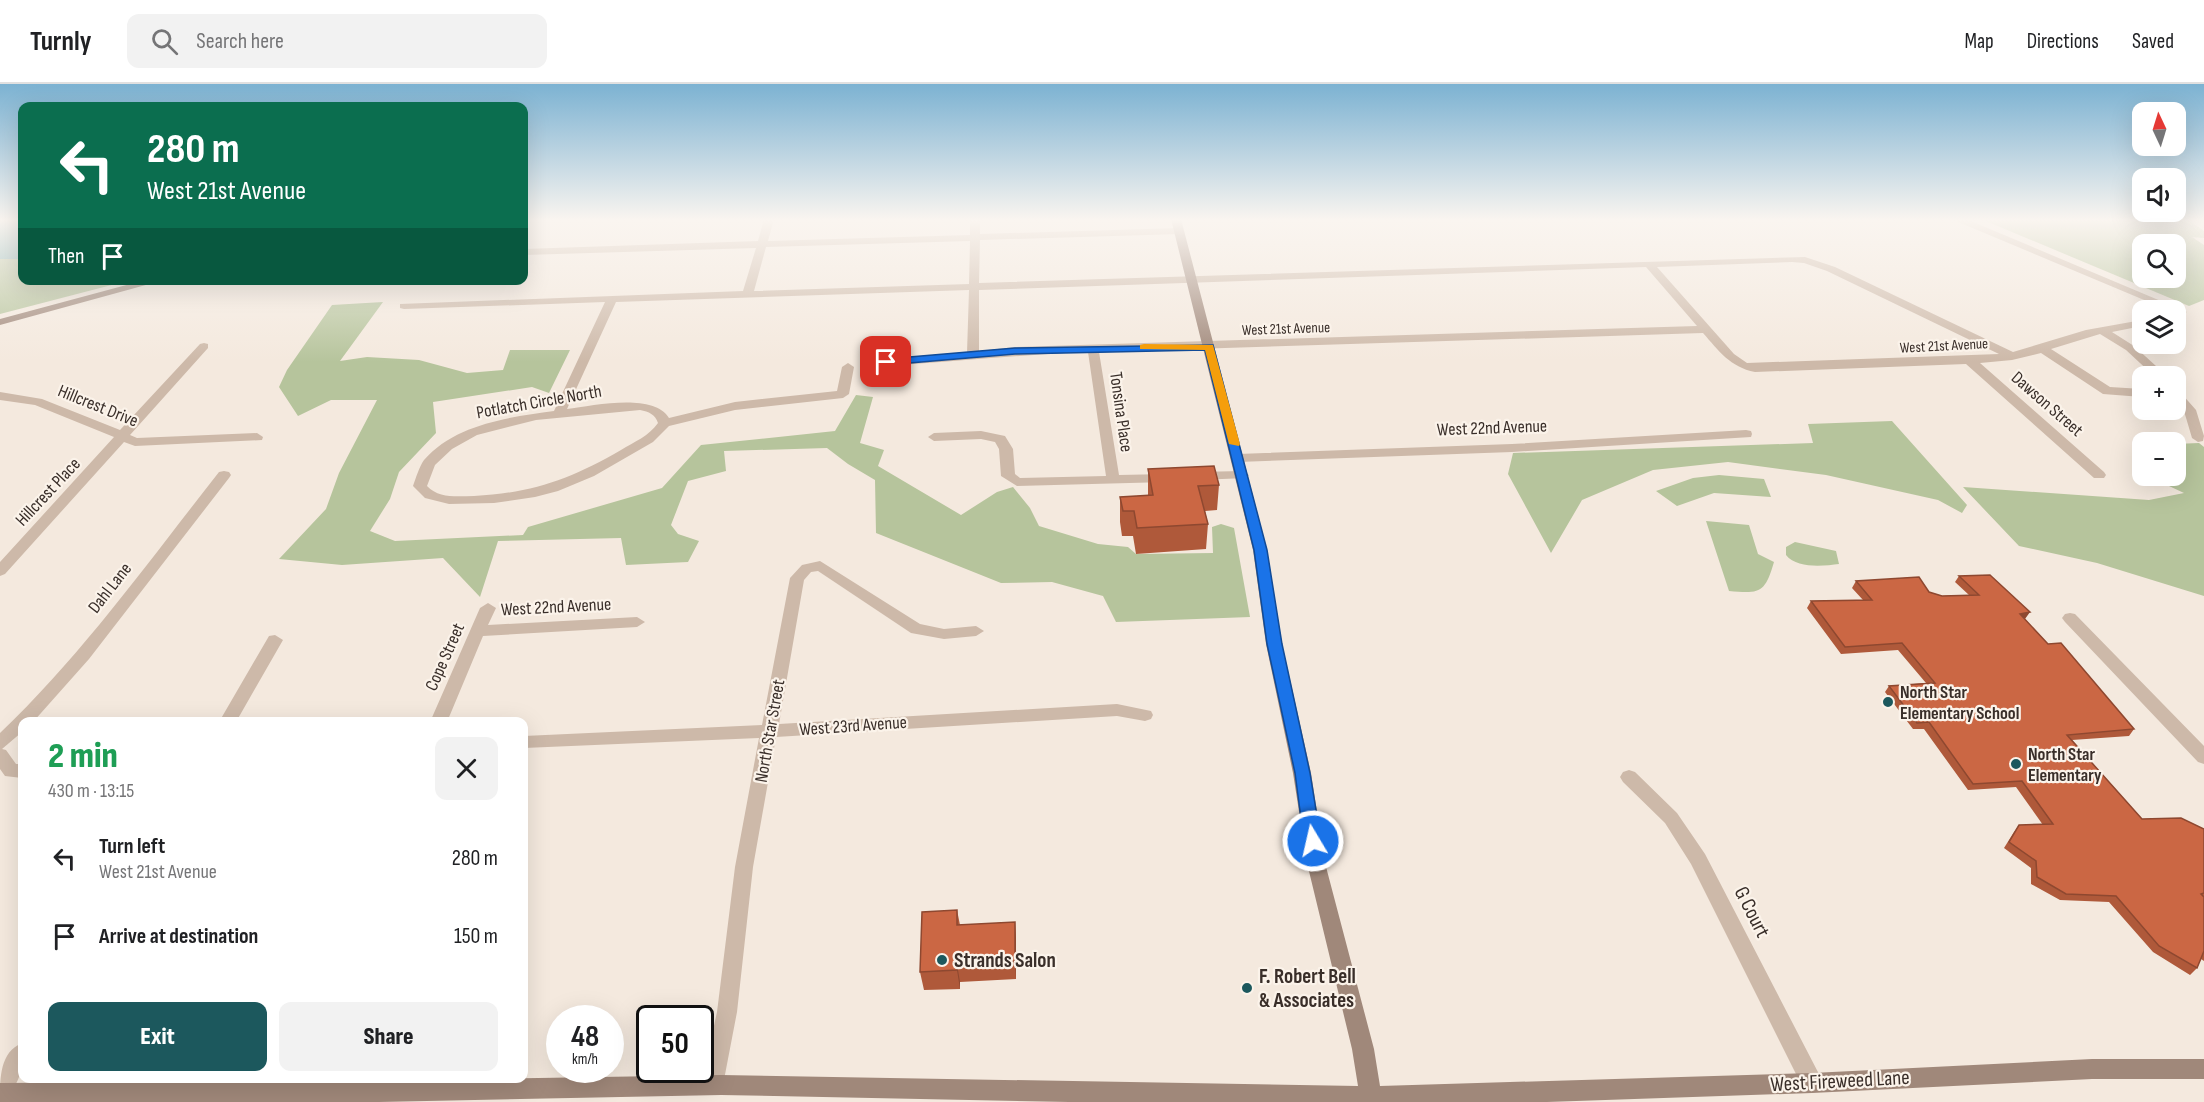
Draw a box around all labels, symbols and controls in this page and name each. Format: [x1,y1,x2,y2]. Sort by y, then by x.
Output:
search box [127,14,547,68]
text: Turnly [30,25,91,58]
icon: search [148,25,181,58]
text: Search here [196,28,284,55]
text: Map [1964,29,1994,54]
text: Directions [2027,29,2099,54]
text: Saved [2132,29,2174,54]
north arrow [2132,102,2186,156]
map controls [2132,102,2186,486]
text: 280 m [147,124,240,175]
icon: left [48,126,126,204]
button: sound [2132,168,2186,222]
text: West 21st Avenue [147,175,306,207]
button: search [2132,234,2186,288]
icon: arrive [96,240,129,273]
text: Then [48,243,84,270]
button: layers [2132,300,2186,354]
street label: West 21st Avenue [1242,318,1330,340]
street label: West 21st Avenue [1899,334,1989,358]
pin [860,336,911,387]
icon: arrive [869,345,902,378]
button: + [2132,366,2186,420]
street label: Dawson Street [2007,367,2088,441]
street label: Tonsina Place [1105,371,1137,453]
street label: Hillcrest Drive [55,380,141,432]
street label: Potlatch Circle North [475,381,603,423]
street label: West 22nd Avenue [1436,416,1548,440]
button: − [2132,432,2186,486]
street label: Hillcrest Place [11,454,85,530]
street label: Dahl Lane [84,559,136,617]
street label: West 22nd Avenue [500,594,612,620]
street label: Cope Street [421,620,469,694]
street label: North Star Street [751,677,789,784]
place label: North Star Elementary School [1900,682,2019,724]
marker: North Star Elementary School [1881,695,1895,709]
street label: West 23rd Avenue [799,712,907,740]
text: 2 min [48,735,118,778]
button: close [435,737,498,800]
place label: North Star Elementary [2028,744,2102,786]
marker: North Star Elementary [2009,757,2023,771]
text: 430 m · 13:15 [48,779,134,803]
position arrow [1281,809,1345,873]
text: Turn left [99,833,165,860]
icon: left [48,842,81,875]
text: 280 m [452,845,498,872]
text: West 21st Avenue [99,860,217,884]
street label: G Court [1729,882,1775,942]
icon: arrive [48,920,81,953]
text: Arrive at destination [99,923,258,950]
text: 150 m [454,923,498,950]
place label: Strands Salon [954,948,1056,973]
marker: Strands Salon [935,953,949,967]
place label: F. Robert Bell & Associates [1259,964,1356,1013]
marker: F. Robert Bell & Associates [1240,981,1254,995]
button: Exit [48,1002,267,1071]
button: Share [279,1002,498,1071]
speed limit sign: 50 [636,1005,714,1083]
text: 48 [571,1019,599,1055]
text: km/h [572,1050,598,1069]
street label: West Fireweed Lane [1770,1065,1910,1097]

